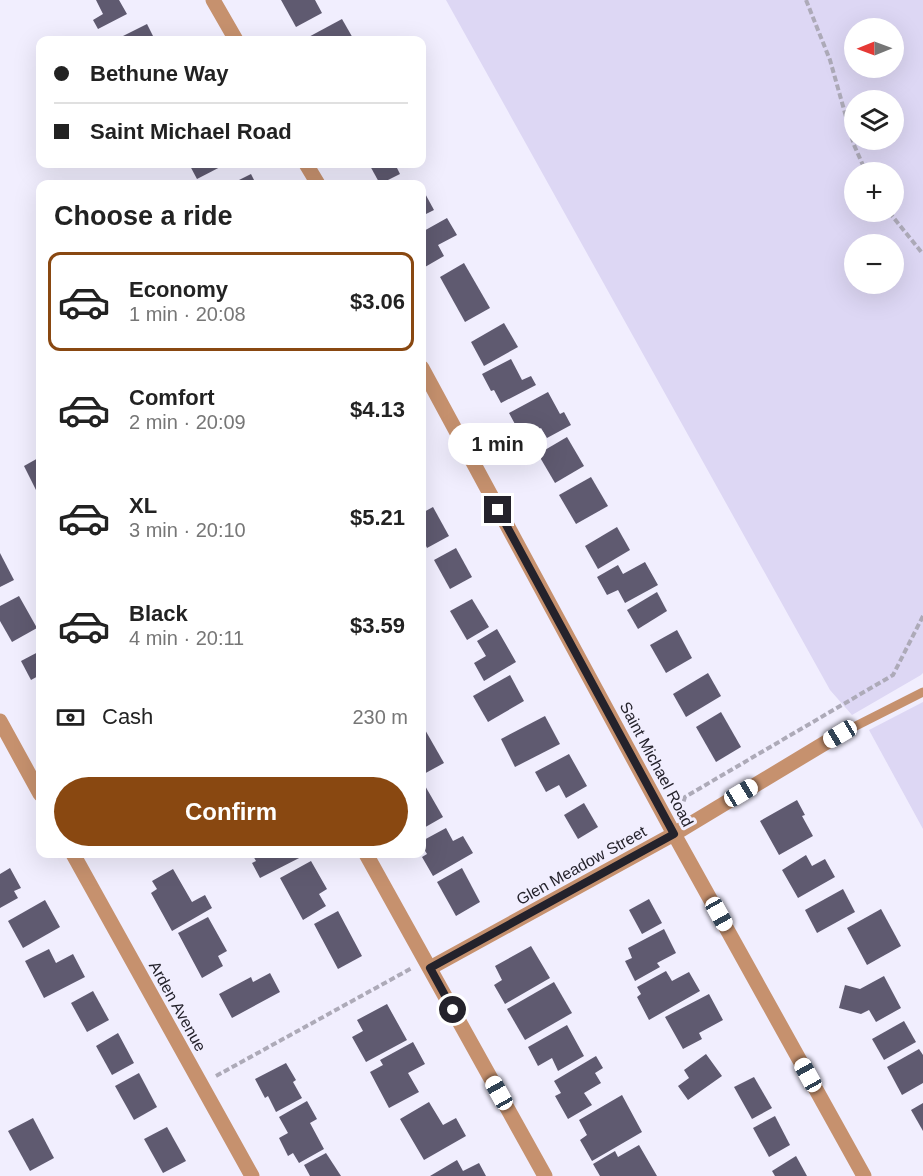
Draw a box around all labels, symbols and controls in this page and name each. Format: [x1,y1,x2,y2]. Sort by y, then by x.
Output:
north arrow [844,18,904,78]
map controls [844,18,904,294]
text: Bethune Way [90,61,229,86]
button: layers [844,90,904,150]
text: Saint Michael Road [90,119,292,144]
button: + [844,162,904,222]
text: Choose a ride [54,201,233,231]
button: − [844,234,904,294]
icon: car [57,275,111,329]
text: Economy [129,277,228,302]
text: $3.06 [350,289,405,314]
text: 1 min · 20:08 [129,303,246,325]
icon: car [57,383,111,437]
text: Comfort [129,385,215,410]
text: $4.13 [350,397,405,422]
text: 2 min · 20:09 [129,411,246,433]
callout: 1 min [448,423,548,465]
text: 1 min [471,433,524,455]
icon: car [57,491,111,545]
text: XL [129,493,157,518]
route end [484,496,511,523]
text: $5.21 [350,505,405,530]
text: 3 min · 20:10 [129,519,246,541]
icon: car [57,599,111,653]
text: Black [129,601,188,626]
text: $3.59 [350,613,405,638]
text: 4 min · 20:11 [129,627,244,649]
street label: Saint Michael Road [616,699,697,829]
icon: cash [54,701,87,734]
text: Cash [102,704,153,729]
text: 230 m [352,706,408,728]
car [820,717,860,751]
car [721,776,761,810]
button: Confirm [54,777,408,846]
street label: Glen Meadow Street [513,822,650,908]
car [702,894,736,934]
street label: Arden Avenue [146,958,209,1054]
route start [439,996,466,1023]
car [791,1055,825,1095]
car [482,1073,516,1113]

